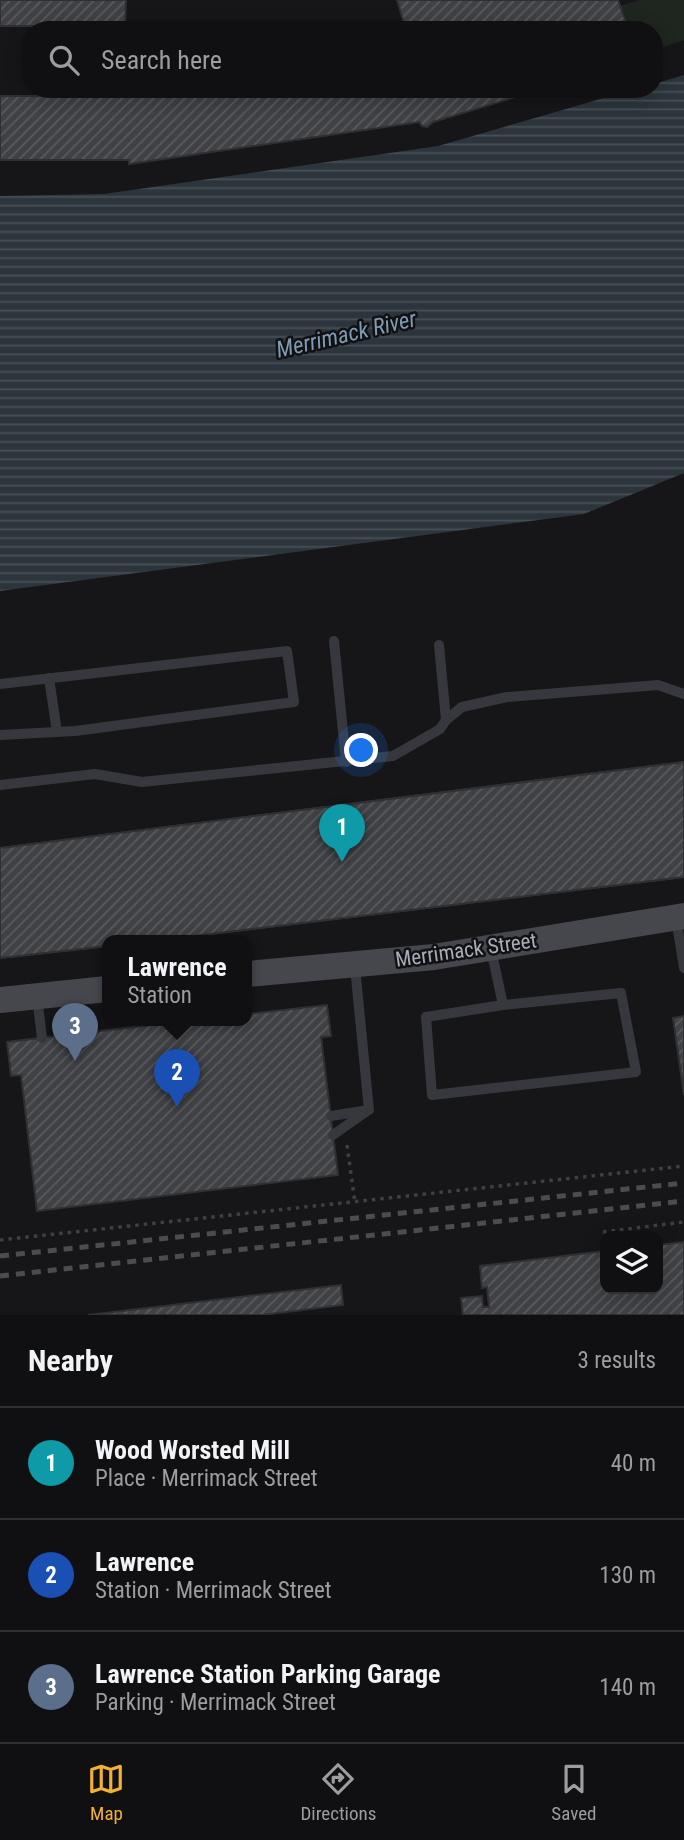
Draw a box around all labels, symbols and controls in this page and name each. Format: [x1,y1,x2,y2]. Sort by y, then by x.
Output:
search box [21,21,663,98]
icon: search [45,41,83,79]
text: Search here [101,45,222,75]
water label: Merrimack River [274,305,420,364]
your location [344,733,378,767]
pin: 1 [319,804,365,862]
street label: Merrimack Street [394,928,538,972]
popup [102,935,252,1026]
text: Lawrence [127,952,227,982]
text: Station [127,982,192,1009]
pin: 3 [52,1003,98,1061]
pin: 2 [154,1049,200,1107]
map controls [600,1231,663,1294]
button: layers [600,1231,663,1294]
text: Nearby [28,1343,113,1378]
text: 3 results [578,1347,656,1374]
text: Wood Worsted Mill [95,1435,290,1465]
text: 1 [45,1450,57,1477]
text: 40 m [611,1450,656,1477]
text: Place · Merrimack Street [95,1465,318,1492]
text: Lawrence [95,1547,194,1577]
text: 2 [45,1562,57,1589]
text: 130 m [599,1562,656,1589]
text: Station · Merrimack Street [95,1577,332,1604]
text: Lawrence Station Parking Garage [95,1659,441,1689]
text: 3 [45,1674,57,1701]
text: 140 m [599,1674,656,1701]
text: Parking · Merrimack Street [95,1689,336,1716]
tab: Map [87,1760,125,1825]
tab: Directions [300,1760,376,1825]
tab: Saved [551,1760,597,1825]

